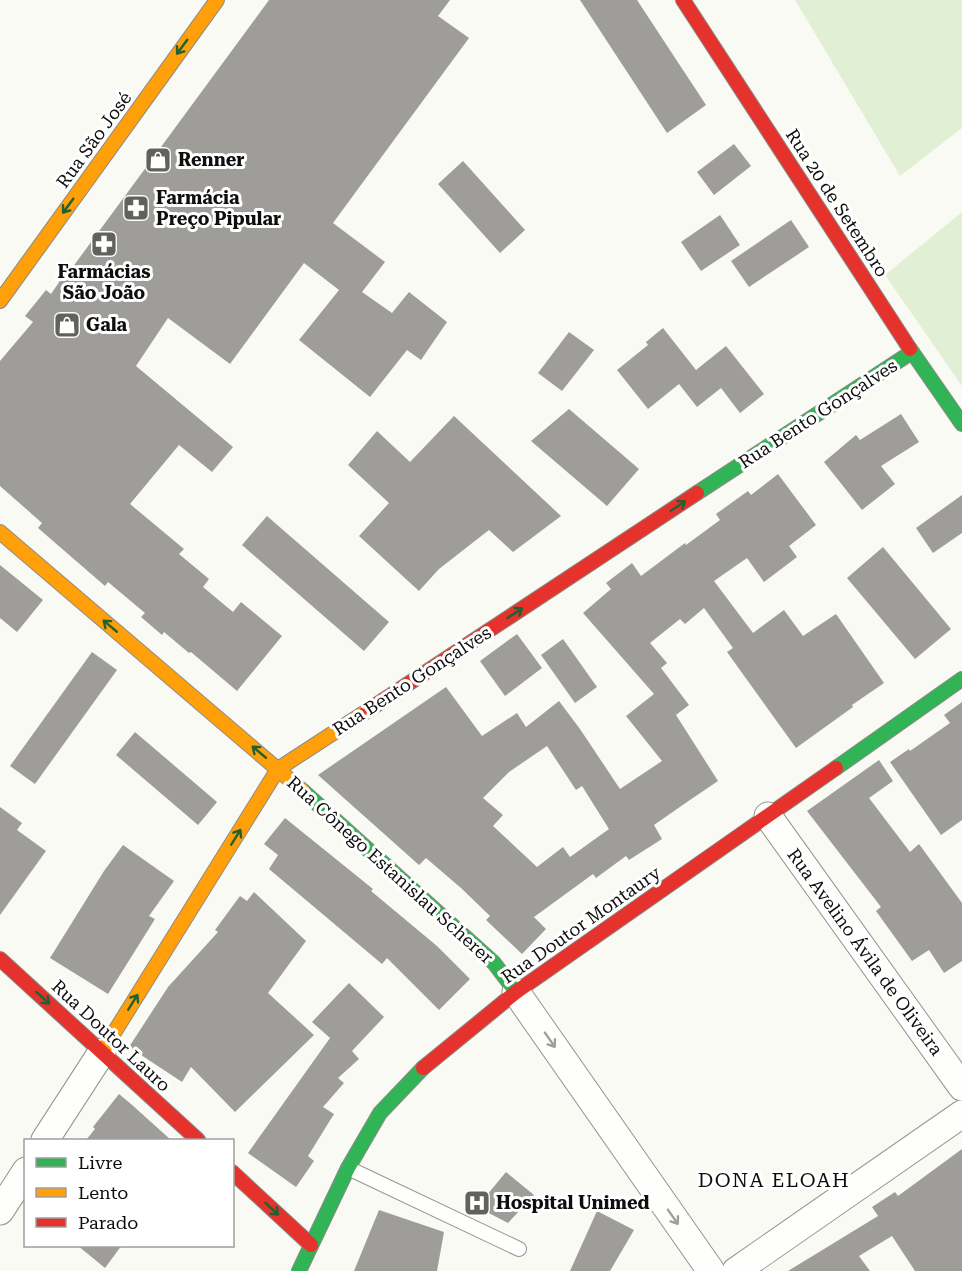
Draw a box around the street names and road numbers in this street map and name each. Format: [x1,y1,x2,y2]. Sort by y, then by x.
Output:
street label: Rua São José [52,88,136,192]
street label: Rua 20 de Setembro [782,125,893,281]
street label: Rua Bento Gonçalves [735,355,901,473]
street label: Rua Bento Gonçalves [329,622,495,740]
street label: Rua Cônego Estanislau Scherer [283,772,498,968]
street label: Rua Avelino Ávila de Oliveira [783,844,948,1059]
street label: Rua Doutor Montaury [497,862,664,987]
street label: Rua Doutor Lauro [48,975,175,1096]

